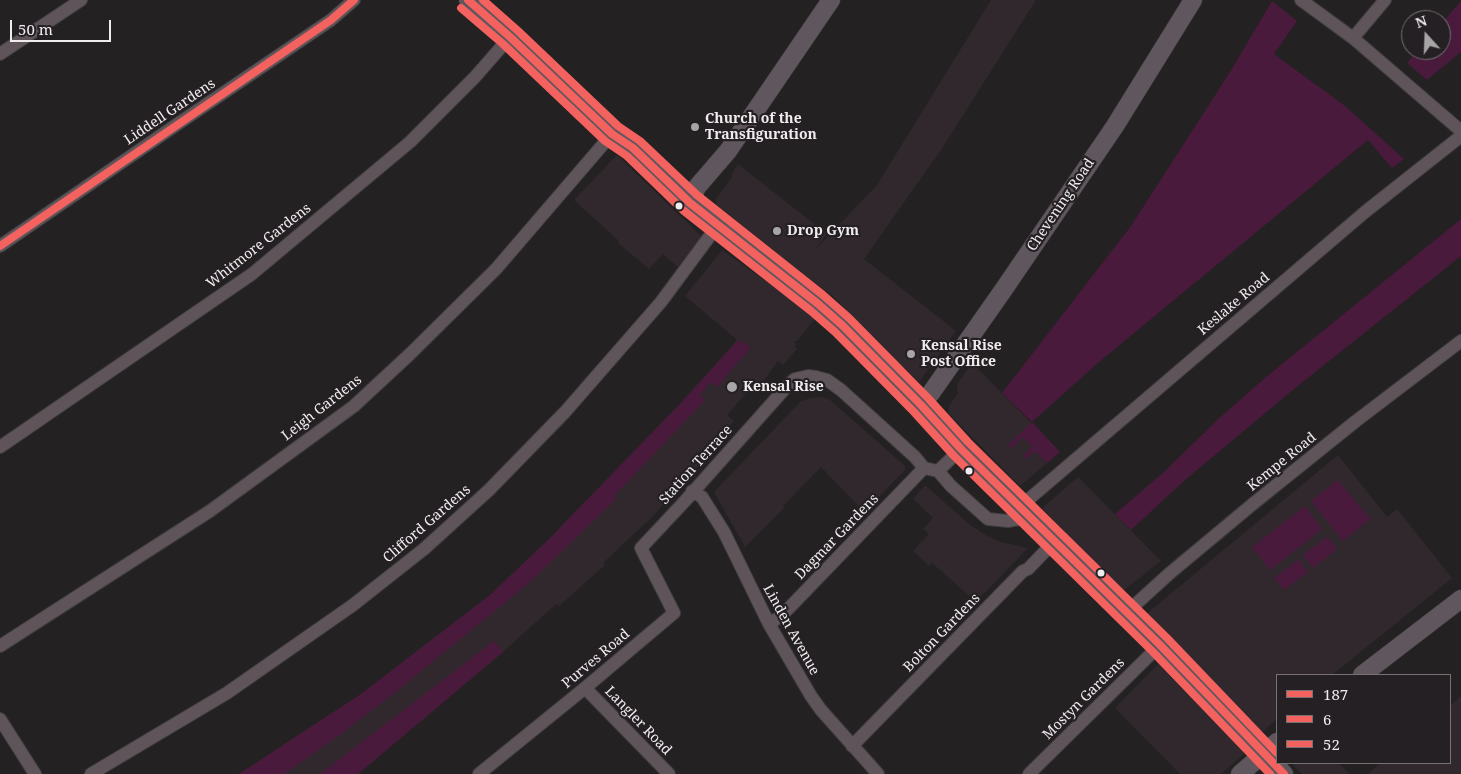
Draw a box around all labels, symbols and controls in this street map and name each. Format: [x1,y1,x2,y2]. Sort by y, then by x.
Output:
scale bar [12,10,114,42]
north arrow [1401,10,1451,60]
text: N [1413,11,1429,32]
text: 50 m [18,19,53,39]
street label: Liddell Gardens [121,75,219,149]
place label: Church of the Transfiguration [705,111,817,144]
marker: Church of the Transfiguration [689,121,701,133]
street label: Chevening Road [1024,156,1098,254]
street label: Whitmore Gardens [203,200,315,292]
unlabelled marker [674,201,684,211]
place label: Drop Gym [787,223,859,239]
marker: Drop Gym [771,225,783,237]
street label: Keslake Road [1195,269,1273,339]
place label: Kensal Rise Post Office [921,338,1002,371]
marker: Kensal Rise Post Office [905,348,917,360]
street label: Leigh Gardens [279,372,365,444]
place label: Kensal Rise [743,379,824,395]
marker: Kensal Rise [725,380,739,394]
street label: Station Terrace [656,422,736,508]
street label: Kempe Road [1244,429,1320,495]
unlabelled marker [964,466,974,476]
street label: Clifford Gardens [380,482,474,566]
street label: Dagmar Gardens [792,491,882,583]
unlabelled marker [1096,568,1106,578]
street label: Linden Avenue [759,582,823,678]
street label: Bolton Gardens [900,590,984,676]
street label: Purves Road [559,626,633,692]
street label: Mostyn Gardens [1040,655,1128,743]
legend [1276,674,1451,764]
street label: Langler Road [601,683,675,759]
text: 187 [1323,684,1348,704]
text: 6 [1323,709,1331,729]
text: 52 [1323,734,1340,754]

